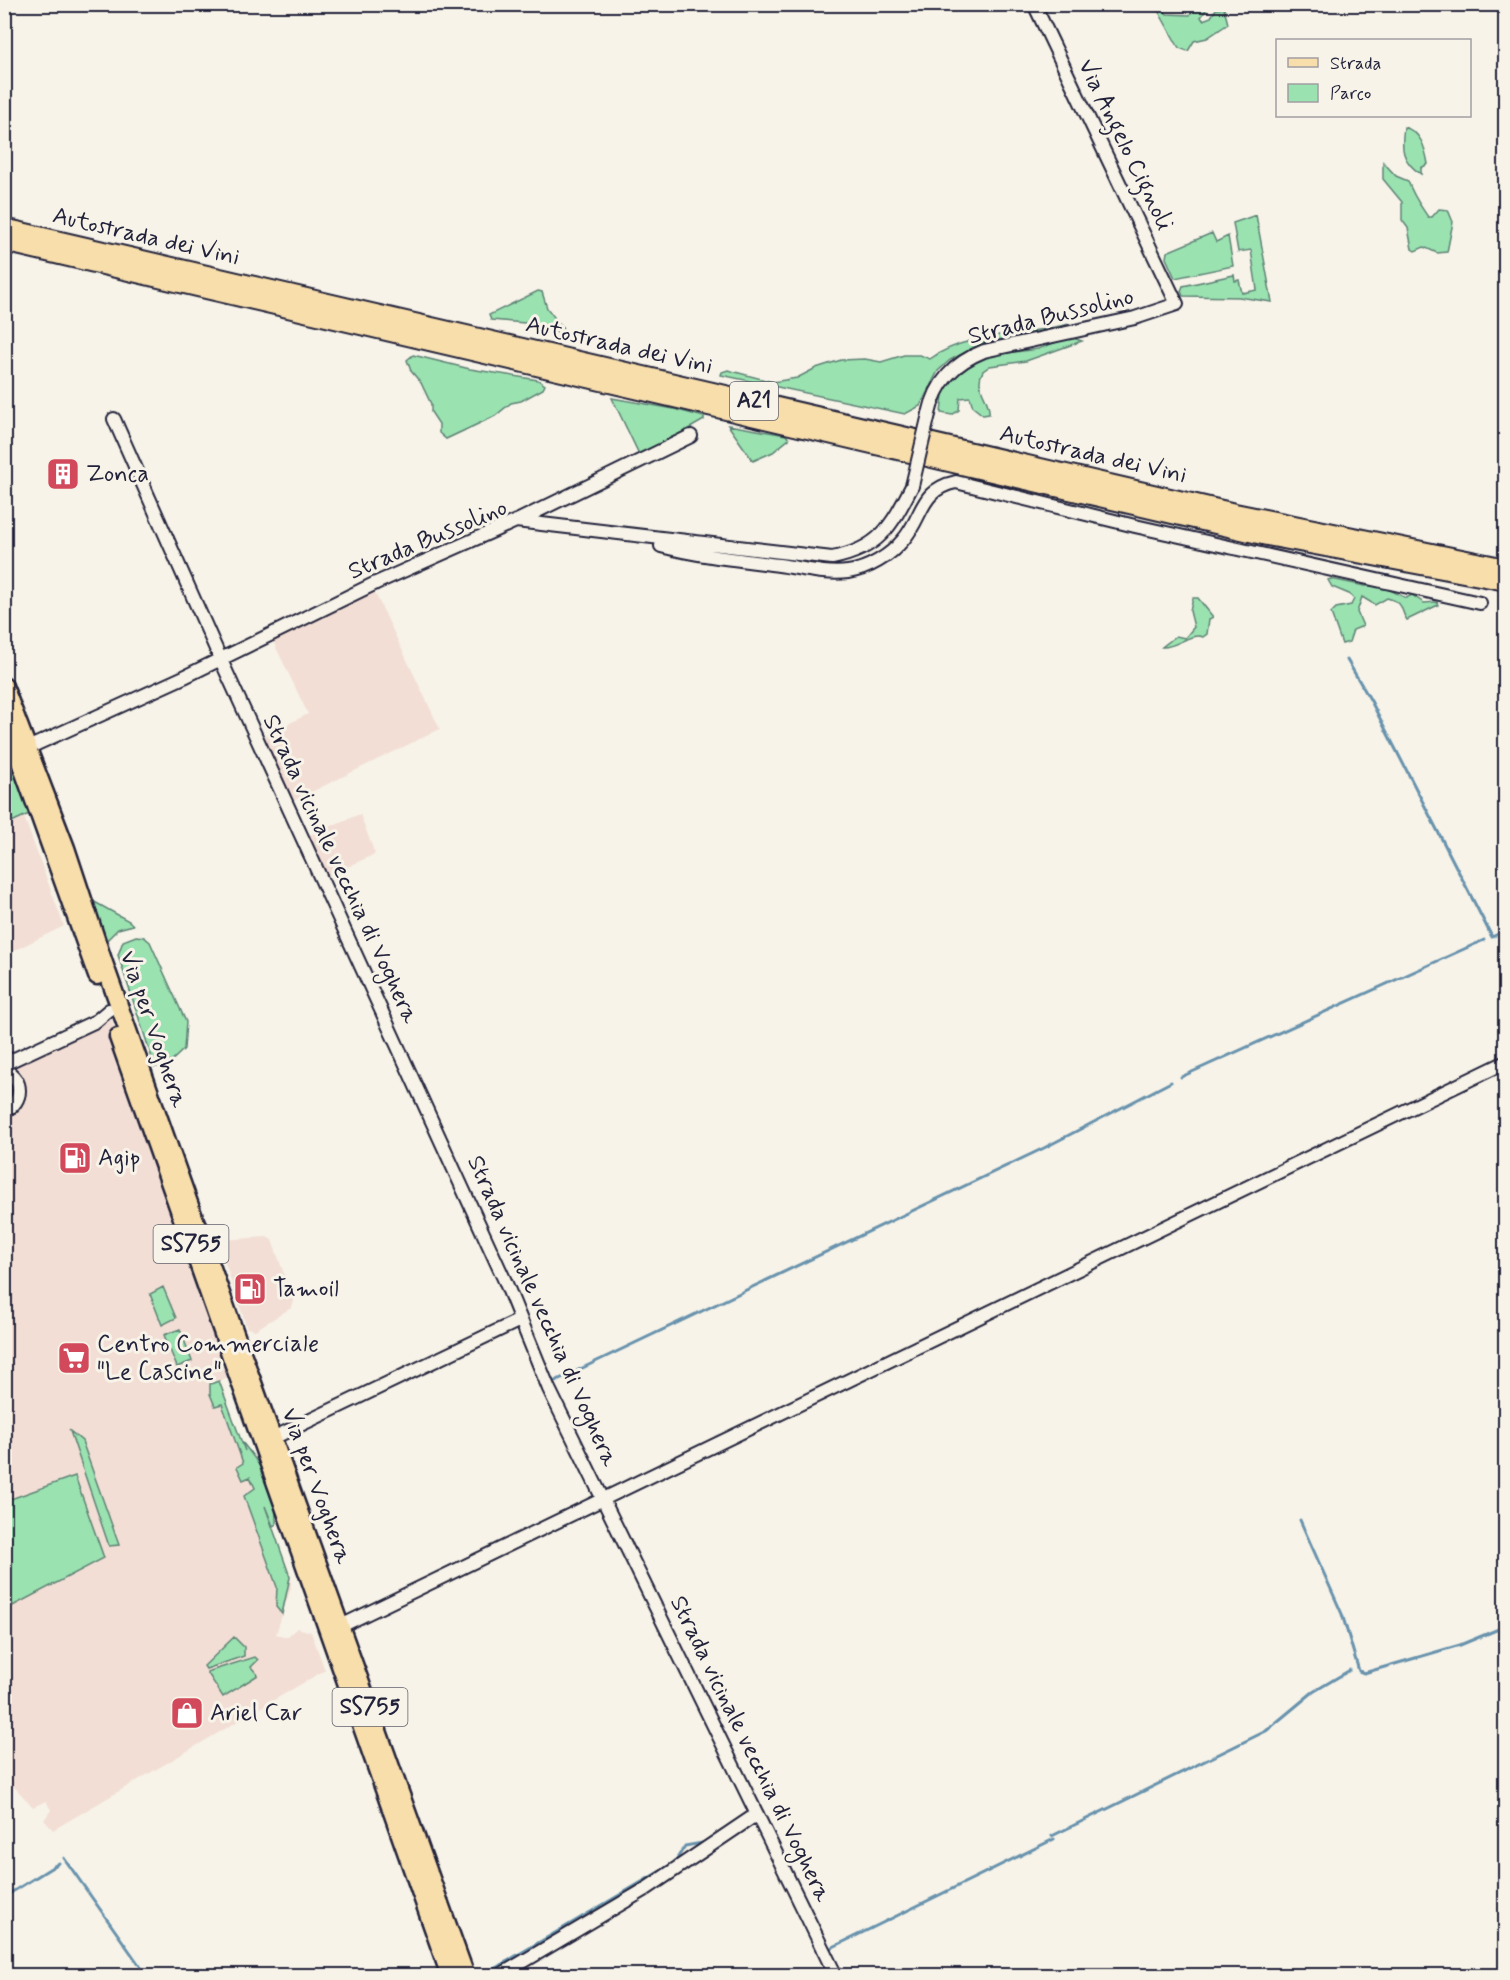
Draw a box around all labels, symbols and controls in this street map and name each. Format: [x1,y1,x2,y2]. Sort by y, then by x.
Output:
legend [1276,39,1471,117]
text: Strada [1330,52,1381,76]
street label: Via Angelo Cignoli [1067,54,1180,237]
text: Parco [1330,82,1371,106]
street label: Autostrada dei Vini [49,200,243,274]
street label: Strada Bussolino [965,281,1137,353]
street label: Autostrada dei Vini [522,309,716,383]
road number: A21 [730,382,778,420]
street label: Autostrada dei Vini [996,418,1190,492]
building icon: Zonca [45,456,81,492]
place label: Zonca [86,459,149,490]
street label: Strada Bussolino [344,493,512,587]
street label: Strada vicinale vecchia di Voghera [253,710,426,1030]
street label: Via per Voghera [112,947,194,1112]
fuel station icon: Agip [57,1140,93,1176]
place label: Agip [98,1143,140,1174]
street label: Strada vicinale vecchia di Voghera [457,1151,625,1473]
road number: SS755 [154,1225,228,1263]
fuel station icon: Tamoil [232,1271,268,1307]
place label: Tamoil [273,1274,339,1305]
place label: Centro Commerciale "Le Cascine" [97,1329,319,1388]
supermarket icon: Centro Commerciale "Le Cascine" [56,1340,92,1376]
street label: Via per Voghera [273,1404,359,1569]
street label: Strada vicinale vecchia di Voghera [660,1591,838,1909]
road number: SS755 [332,1688,407,1726]
shop icon: Ariel Car [169,1695,205,1731]
place label: Ariel Car [210,1698,302,1729]

